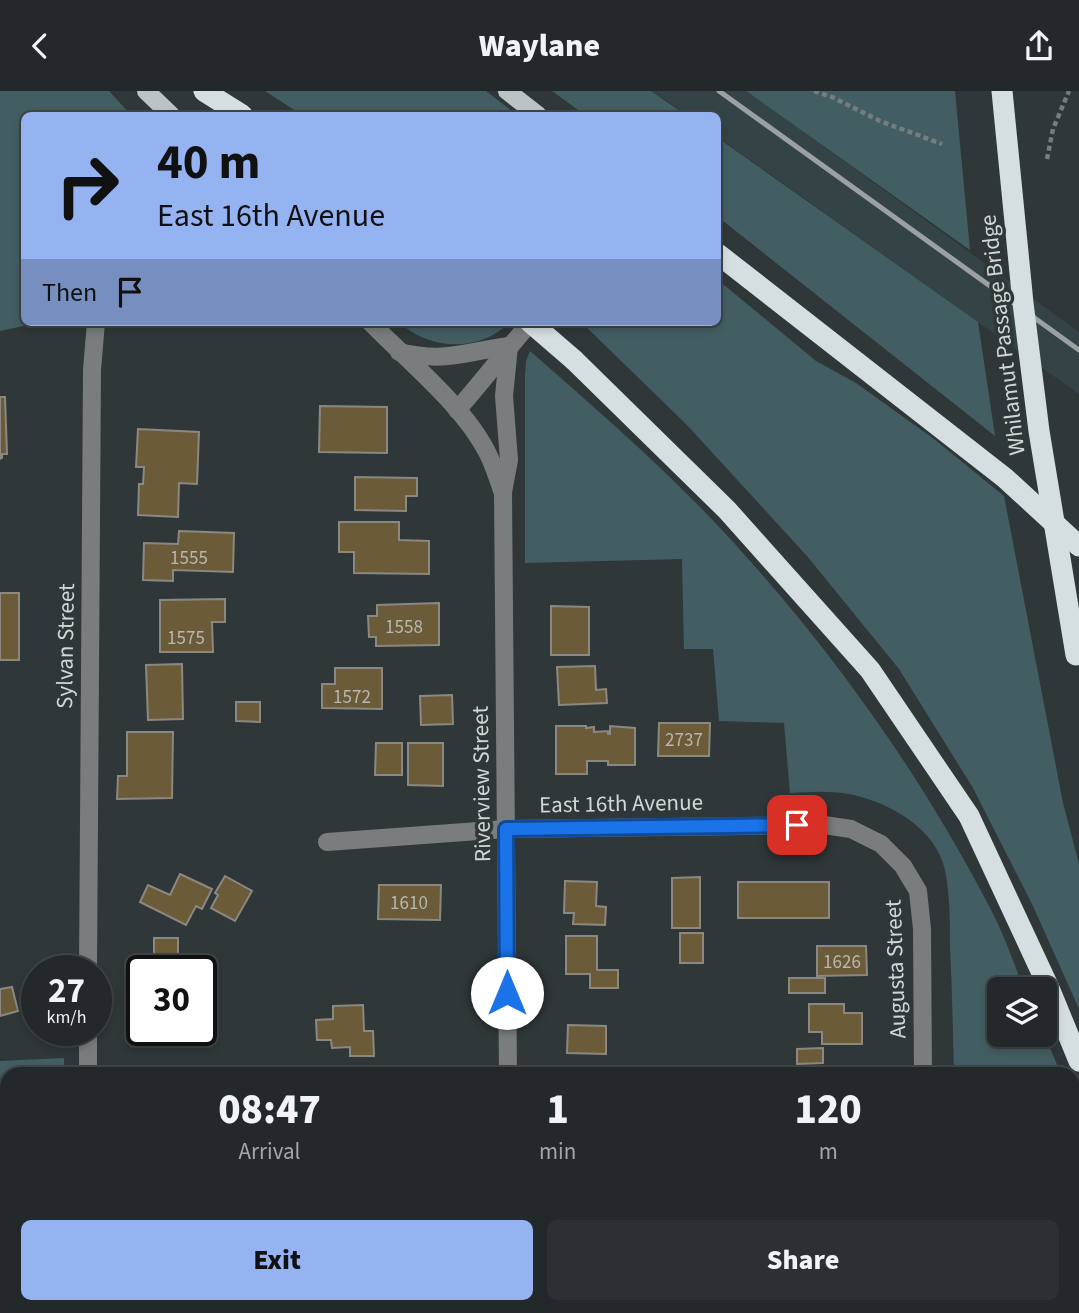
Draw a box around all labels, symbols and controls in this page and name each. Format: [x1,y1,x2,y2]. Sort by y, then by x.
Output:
text: Waylane [479,23,600,69]
icon: back [21,27,59,65]
icon: share [1020,27,1058,65]
text: 40 m [157,128,261,198]
icon: right [42,140,133,231]
text: East 16th Avenue [157,193,385,239]
street label: Whilamut Passage Bridge [971,213,1034,457]
icon: arrive [111,273,149,311]
text: Then [42,274,97,311]
house number: 1555 [170,545,208,572]
street label: Sylvan Street [48,583,83,709]
house number: 1558 [385,614,423,641]
house number: 1575 [167,625,205,652]
house number: 1572 [333,684,371,711]
street label: Riverview Street [464,705,499,862]
house number: 2737 [665,727,703,754]
street label: East 16th Avenue [539,786,703,821]
pin [767,795,827,855]
icon: arrive [778,806,816,844]
house number: 1610 [390,890,428,917]
street label: Augusta Street [877,899,914,1039]
house number: 1626 [823,949,861,976]
speed limit sign: 30 [126,955,217,1046]
position arrow [470,956,544,1030]
text: 27 [48,966,85,1016]
map controls [987,977,1057,1047]
button: layers [987,977,1057,1047]
text: km/h [47,1005,86,1030]
text: 08:47 [218,1080,321,1140]
text: 1 [546,1080,569,1140]
text: 120 [795,1080,862,1140]
text: Arrival [239,1135,300,1168]
text: min [539,1135,576,1168]
text: m [819,1135,838,1168]
button: Exit [21,1220,533,1300]
button: Share [547,1220,1059,1300]

